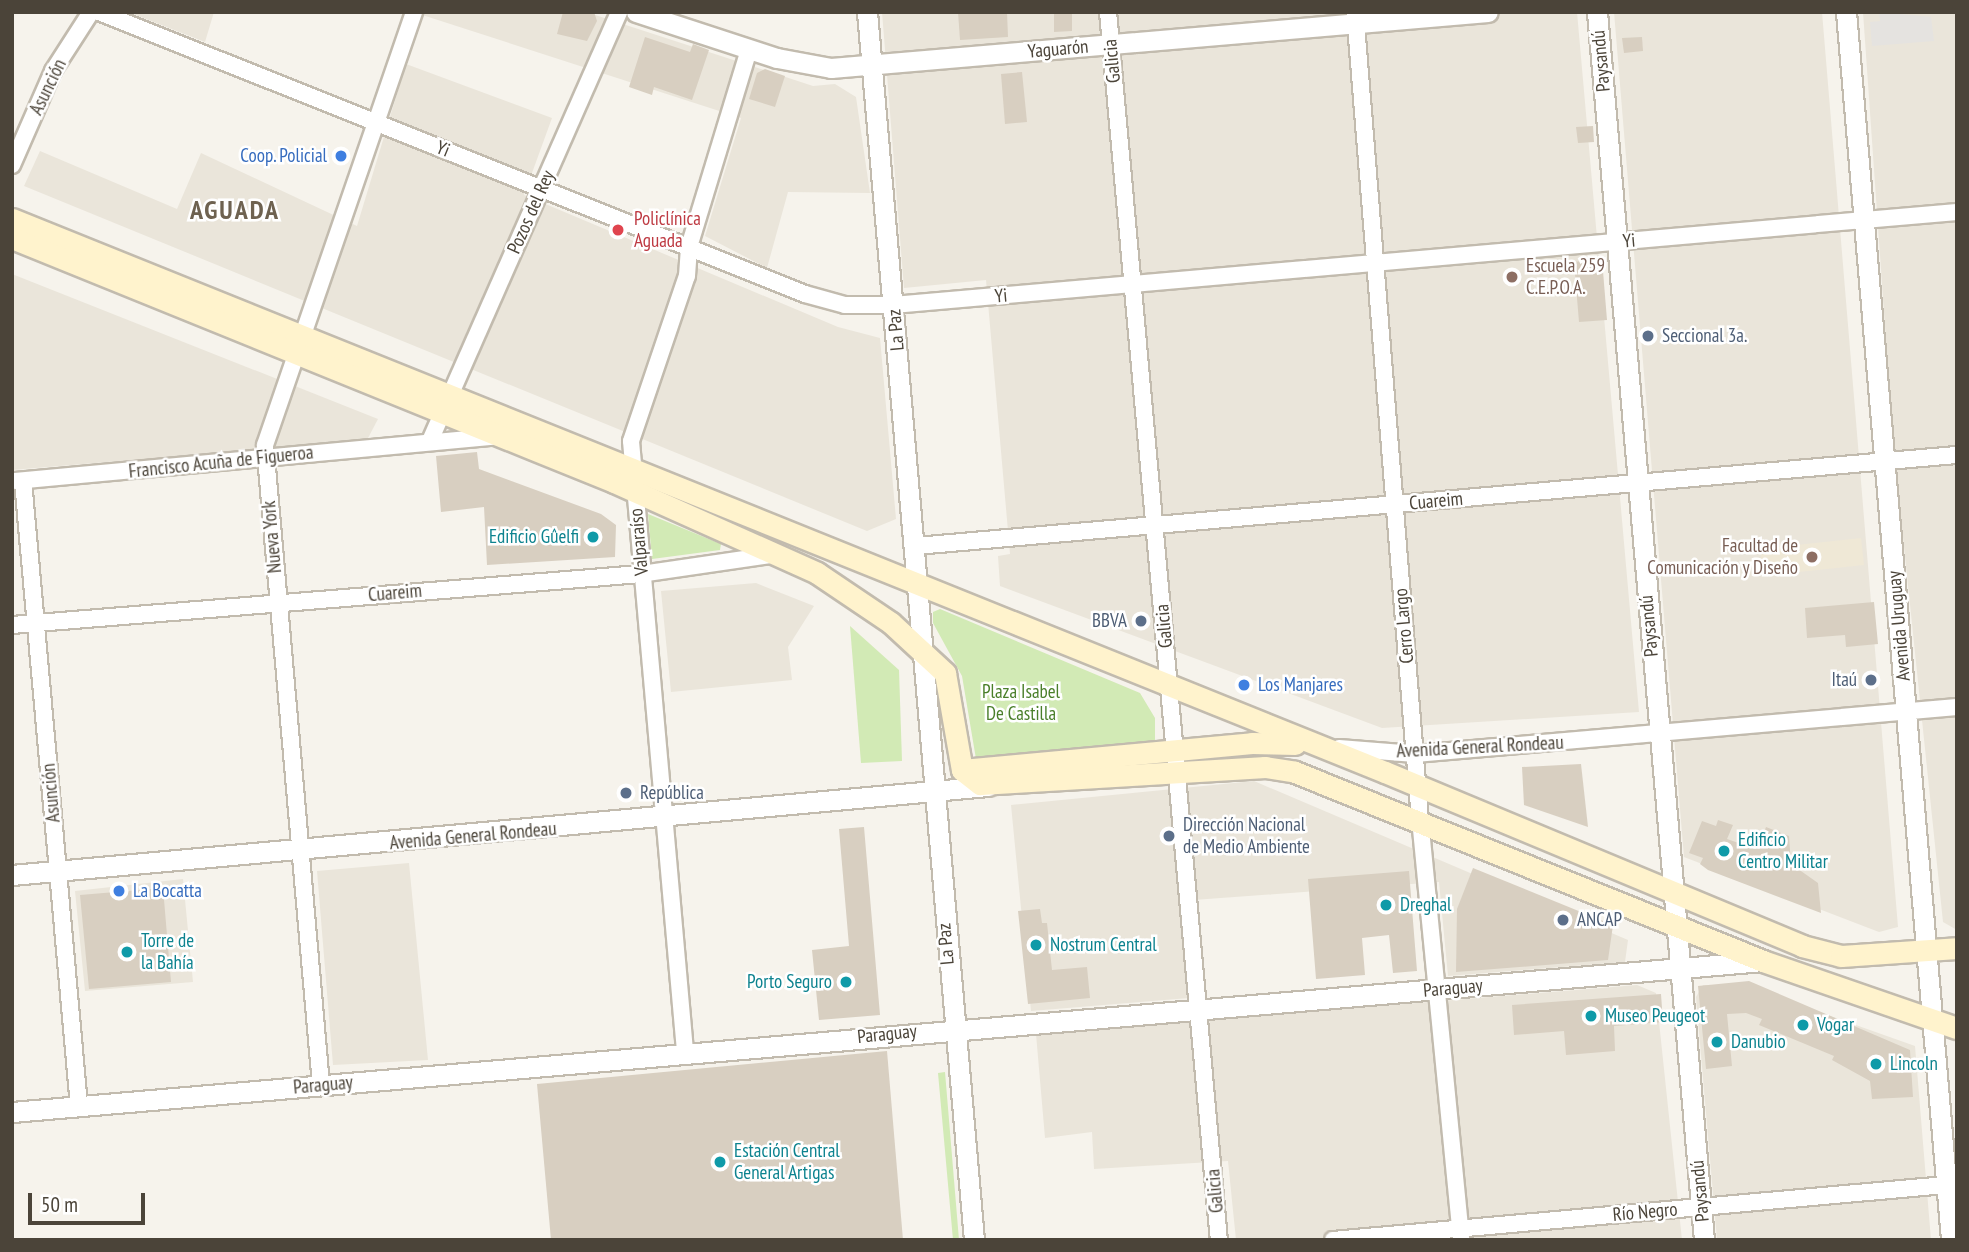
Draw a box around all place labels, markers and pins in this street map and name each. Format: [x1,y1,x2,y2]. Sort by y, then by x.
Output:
place label: Coop. Policial [239,145,327,167]
marker: Coop. Policial [333,148,349,164]
place label: Policlínica Aguada [634,208,701,252]
marker: Policlínica Aguada [608,220,628,240]
place label: Escuela 259 C.E.P.O.A. [1526,255,1605,299]
marker: Escuela 259 C.E.P.O.A. [1504,269,1520,285]
place label: Seccional 3a. [1662,325,1747,347]
marker: Seccional 3a. [1640,328,1656,344]
place label: Edificio Gûelfi [489,526,579,548]
marker: Edificio Gûelfi [585,529,601,545]
place label: Facultad de Comunicación y Diseño [1647,535,1798,579]
marker: Facultad de Comunicación y Diseño [1804,549,1820,565]
place label: BBVA [1092,610,1127,632]
marker: BBVA [1133,613,1149,629]
place label: Itaú [1832,669,1857,691]
marker: Itaú [1863,672,1879,688]
place label: Los Manjares [1258,674,1343,696]
marker: Los Manjares [1236,677,1252,693]
place label: República [640,782,704,804]
marker: República [618,785,634,801]
place label: Dirección Nacional de Medio Ambiente [1183,814,1310,858]
marker: Dirección Nacional de Medio Ambiente [1161,828,1177,844]
place label: Edificio Centro Militar [1738,829,1828,873]
marker: Edificio Centro Militar [1716,843,1732,859]
place label: La Bocatta [133,880,202,902]
marker: La Bocatta [111,883,127,899]
place label: Dreghal [1400,894,1451,916]
marker: Dreghal [1378,897,1394,913]
place label: ANCAP [1577,909,1622,931]
marker: ANCAP [1555,912,1571,928]
place label: Torre de la Bahía [141,930,194,974]
place label: Nostrum Central [1050,934,1157,956]
marker: Nostrum Central [1028,937,1044,953]
marker: Torre de la Bahía [119,944,135,960]
place label: Porto Seguro [747,971,832,993]
marker: Porto Seguro [838,974,854,990]
place label: Museo Peugeot [1605,1005,1705,1027]
marker: Museo Peugeot [1583,1008,1599,1024]
place label: Vogar [1817,1014,1854,1036]
marker: Vogar [1795,1017,1811,1033]
place label: Danubio [1731,1031,1786,1053]
marker: Danubio [1709,1034,1725,1050]
place label: Lincoln [1890,1053,1938,1075]
marker: Lincoln [1868,1056,1884,1072]
place label: Estación Central General Artigas [734,1140,840,1184]
marker: Estación Central General Artigas [712,1154,728,1170]

